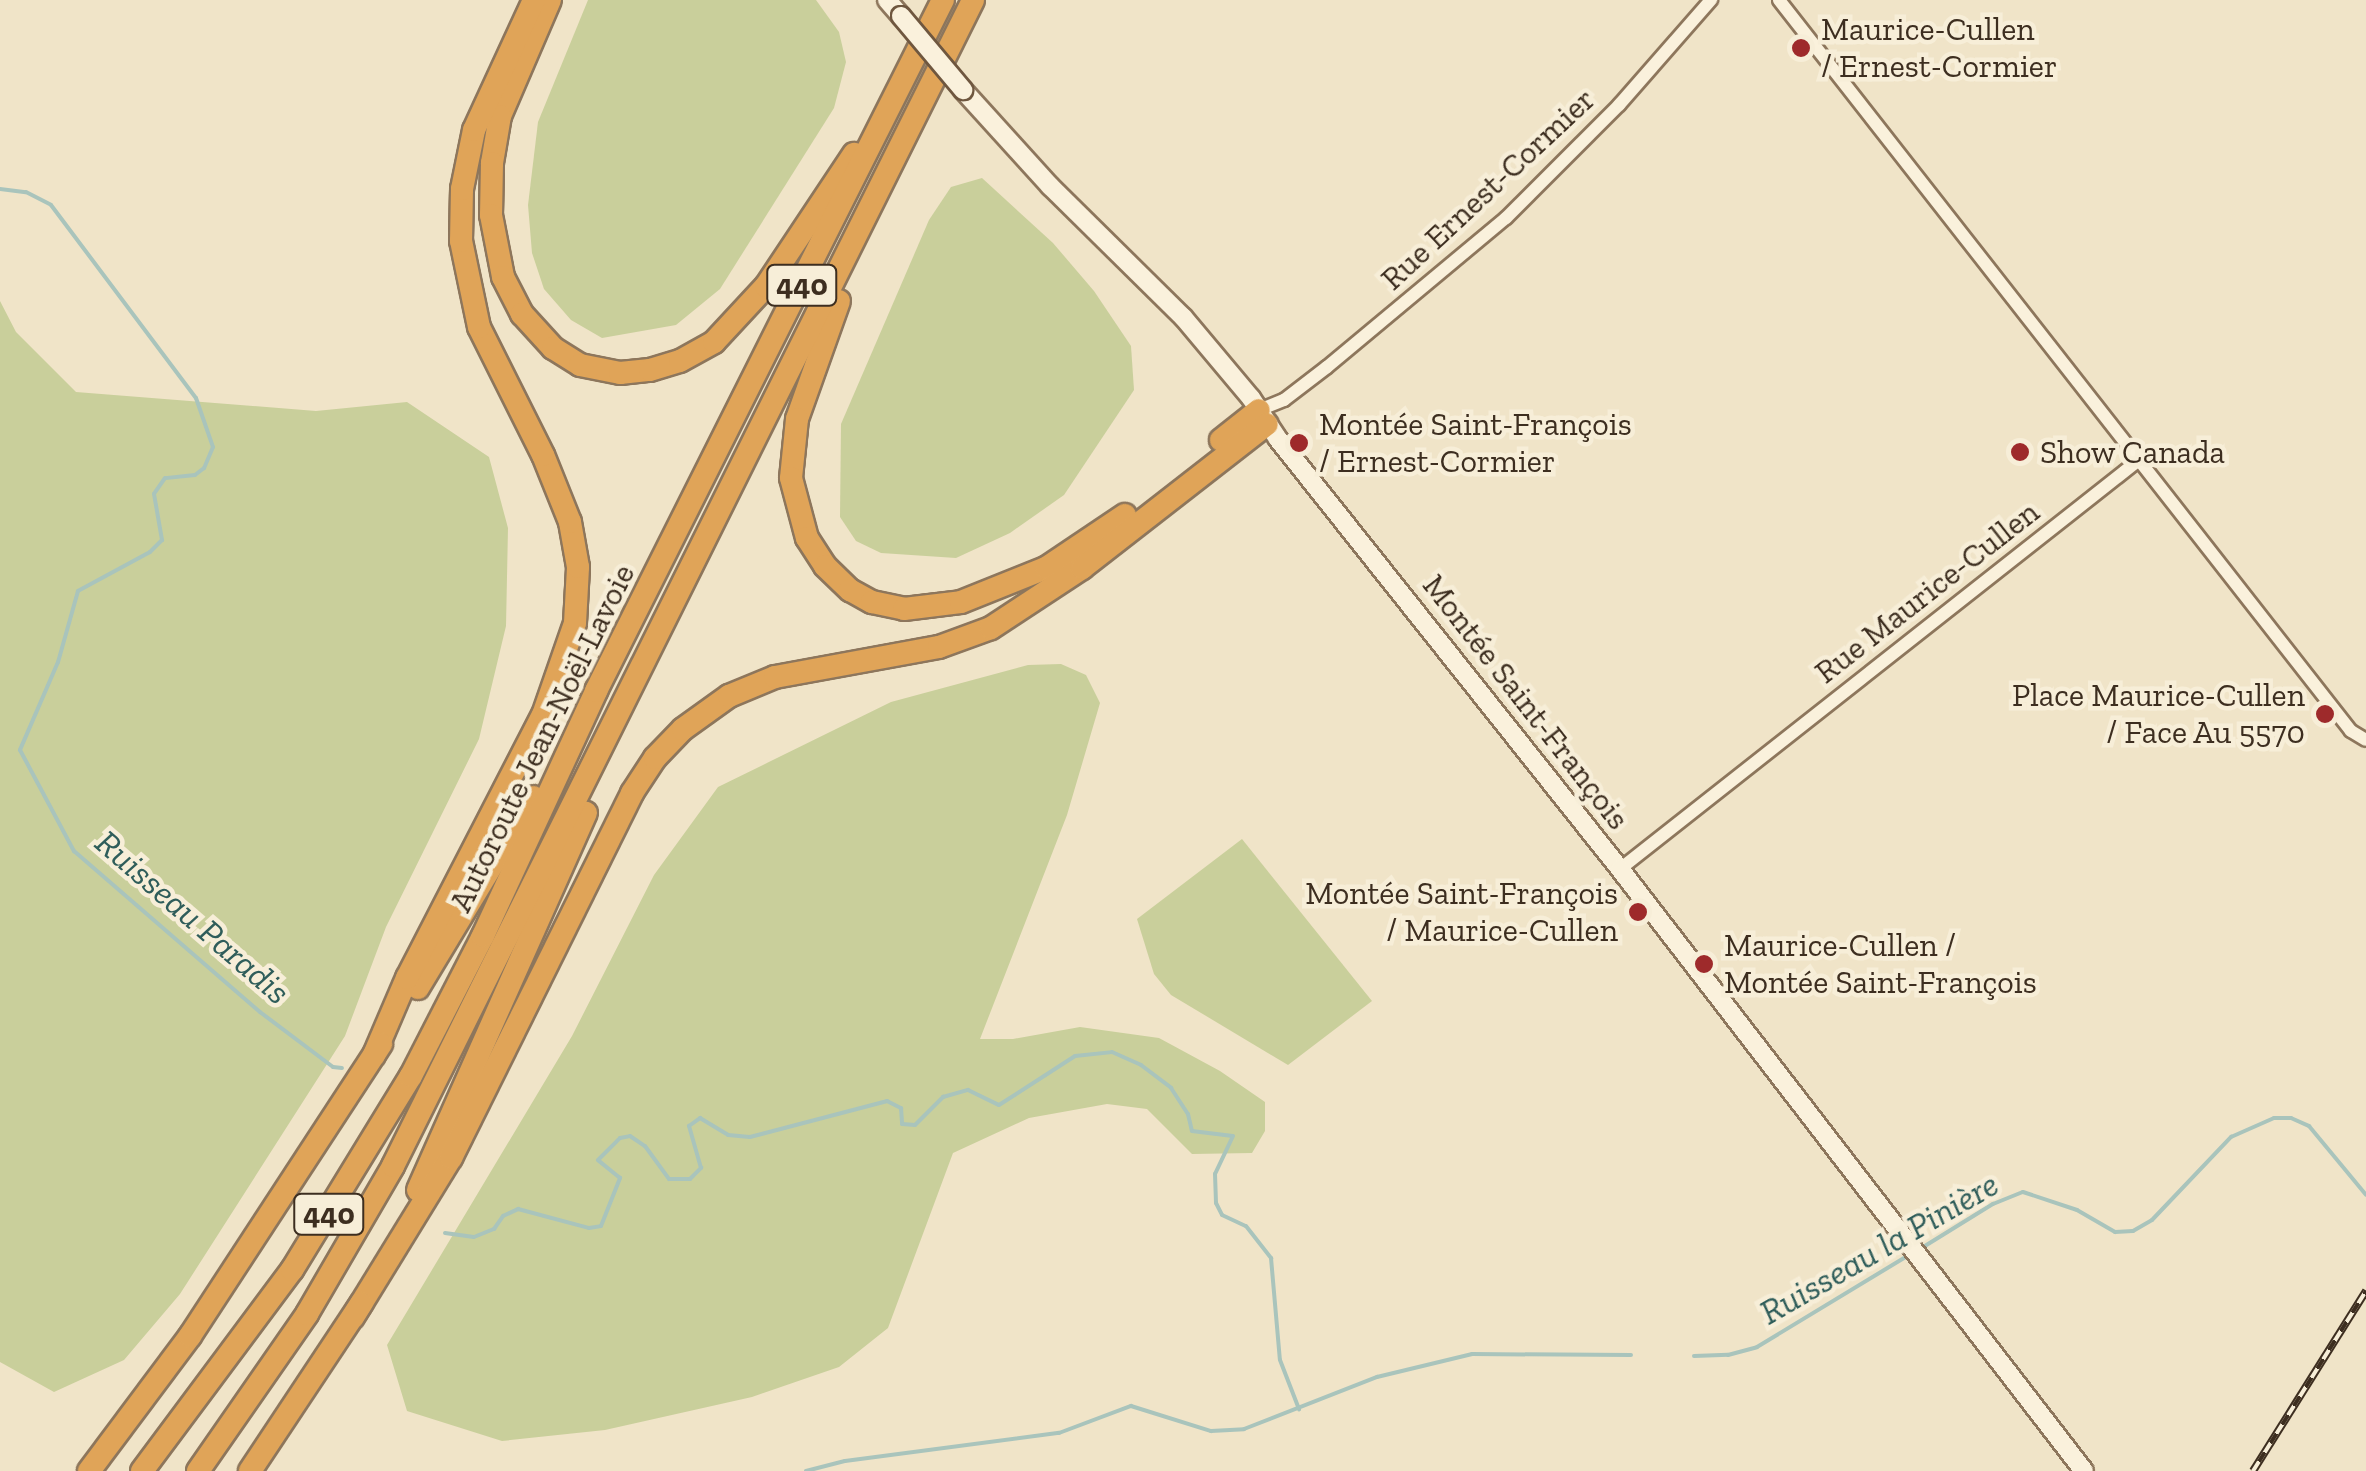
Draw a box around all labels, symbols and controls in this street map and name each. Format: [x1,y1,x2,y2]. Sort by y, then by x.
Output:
place label: Maurice-Cullen / Ernest-Cormier [1821,11,2057,86]
marker: Maurice-Cullen / Ernest-Cormier [1790,37,1812,59]
street label: Rue Ernest-Cormier [1373,80,1603,298]
road number: 440 [764,260,840,310]
place label: Montée Saint-François / Ernest-Cormier [1319,406,1632,481]
marker: Montée Saint-François / Ernest-Cormier [1288,432,1310,454]
place label: Show Canada [2040,433,2226,471]
marker: Show Canada [2009,441,2031,463]
street label: Rue Maurice-Cullen [1807,493,2047,691]
street label: Autoroute Jean-Noël-Lavoie [441,558,643,918]
street label: Montée Saint-François [1415,567,1637,837]
place label: Place Maurice-Cullen / Face Au 5570 [2012,677,2305,752]
marker: Place Maurice-Cullen / Face Au 5570 [2314,703,2336,725]
water label: Ruisseau Paradis [87,821,299,1013]
place label: Montée Saint-François / Maurice-Cullen [1305,875,1618,950]
marker: Montée Saint-François / Maurice-Cullen [1627,901,1649,923]
place label: Maurice-Cullen / Montée Saint-François [1724,927,2037,1002]
marker: Maurice-Cullen / Montée Saint-François [1693,953,1715,975]
water label: Ruisseau la Pinière [1752,1163,2006,1333]
road number: 440 [292,1189,366,1239]

